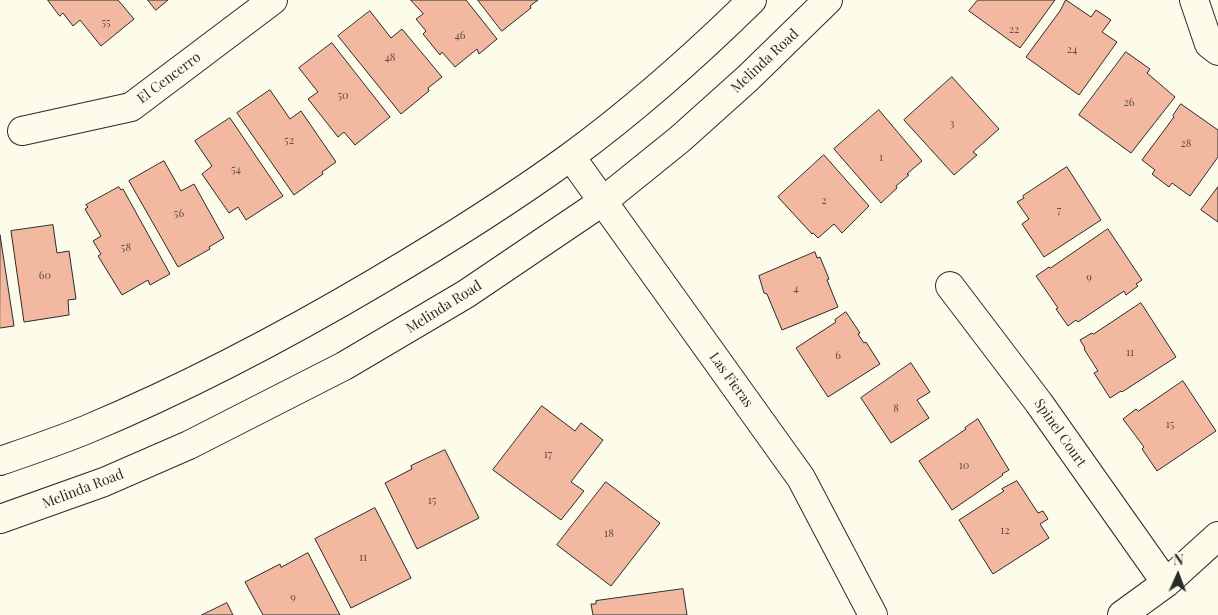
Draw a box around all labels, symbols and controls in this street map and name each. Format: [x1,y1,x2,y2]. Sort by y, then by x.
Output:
house number: 55 [101,16,111,30]
house number: 22 [1009,23,1019,37]
street label: Melinda Road [728,26,802,96]
house number: 46 [454,29,466,43]
house number: 24 [1067,43,1077,57]
street label: El Cencerro [134,49,204,107]
house number: 48 [384,51,396,65]
house number: 50 [337,89,349,103]
house number: 26 [1124,96,1134,110]
house number: 3 [950,117,954,131]
house number: 52 [284,134,294,148]
house number: 28 [1181,137,1191,151]
house number: 1 [879,151,883,165]
house number: 54 [231,163,241,177]
house number: 2 [821,194,827,208]
house number: 7 [1057,204,1061,218]
house number: 56 [174,207,184,221]
house number: 58 [121,241,131,255]
house number: 60 [39,269,51,283]
house number: 9 [1086,271,1092,285]
street label: Melinda Road [403,277,485,337]
house number: 4 [793,282,799,296]
house number: 11 [1126,346,1134,360]
street label: Las Fieras [706,349,756,411]
house number: 6 [835,349,841,363]
street label: Spinel Court [1030,396,1090,470]
house number: 8 [893,402,899,416]
house number: 15 [1166,418,1174,432]
house number: 17 [544,448,552,462]
house number: 10 [959,459,969,473]
street label: Melinda Road [40,466,126,512]
house number: 15 [428,494,436,508]
house number: 12 [1000,524,1010,538]
house number: 18 [604,527,614,541]
north arrow [1153,550,1203,600]
text: N [1173,550,1184,569]
house number: 11 [359,551,367,565]
house number: 9 [290,591,296,605]

